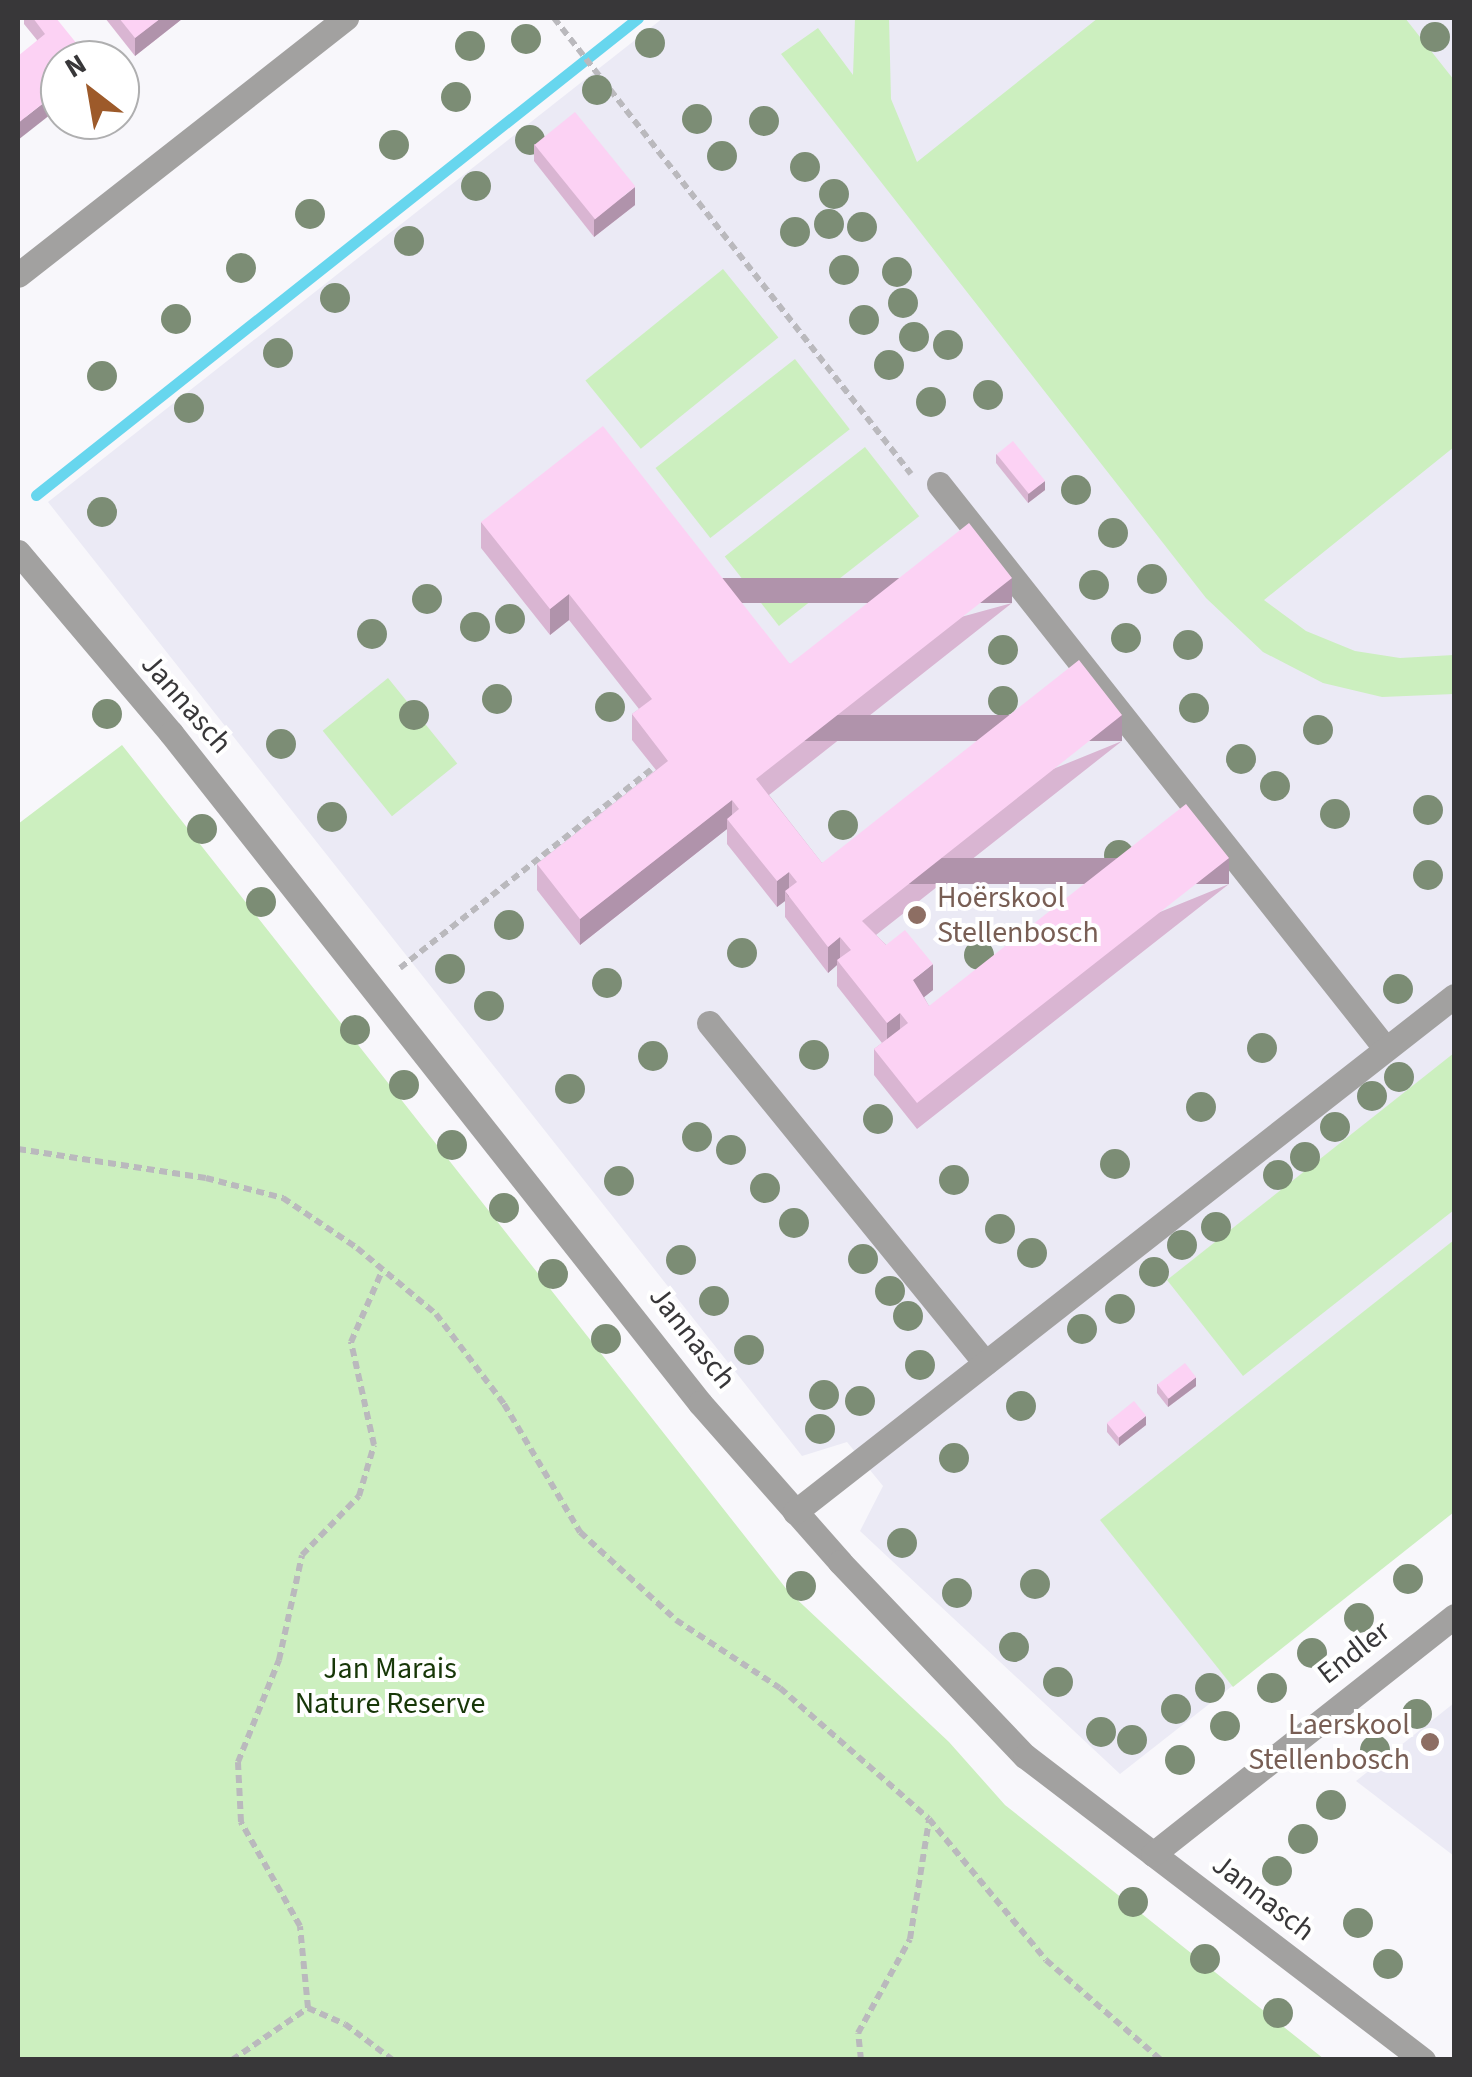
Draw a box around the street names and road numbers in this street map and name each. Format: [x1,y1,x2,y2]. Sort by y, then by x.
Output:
street label: Jannasch [133,647,239,761]
street label: Jannasch [641,1280,743,1396]
street label: Endler [1311,1614,1397,1692]
street label: Jannasch [1205,1847,1321,1949]

